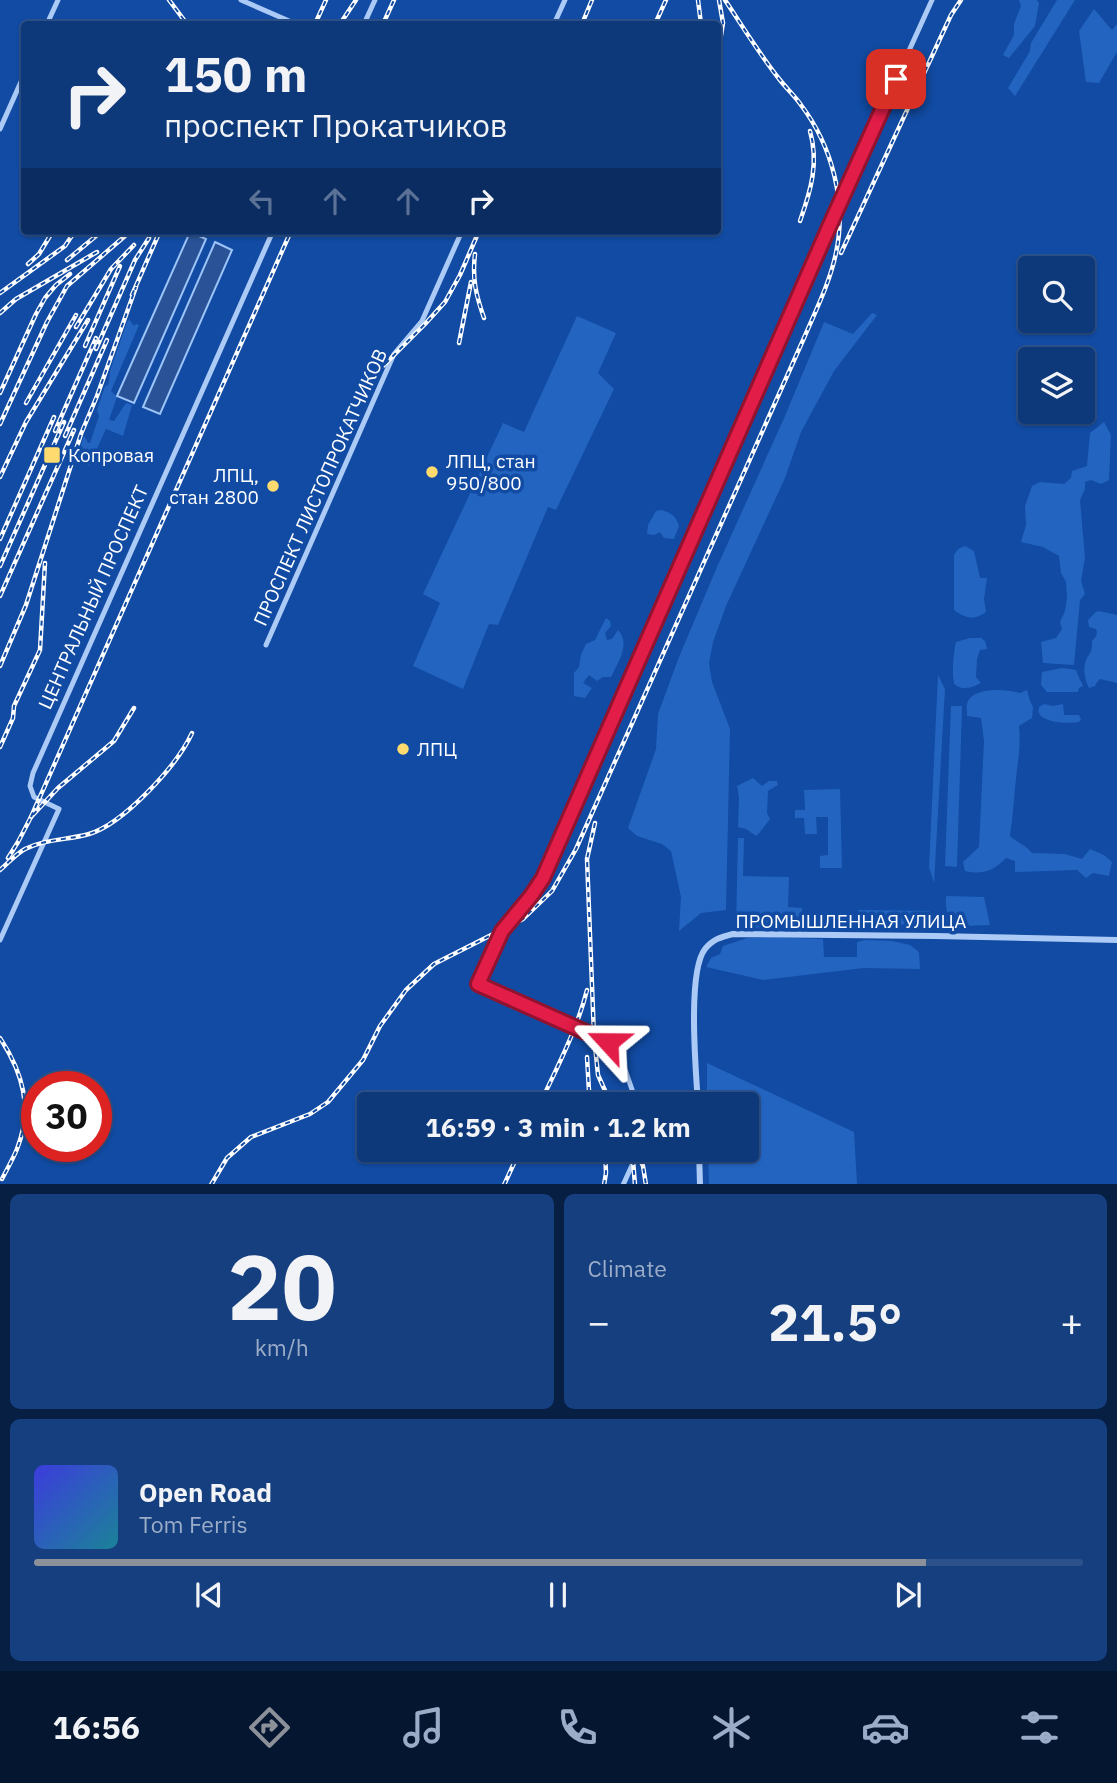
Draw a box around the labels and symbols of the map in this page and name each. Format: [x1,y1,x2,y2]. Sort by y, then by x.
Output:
pin [866,49,926,109]
street label: ПРОСПЕКТ ЛИСТОПРОКАТЧИКОВ [248,345,392,629]
place label: Копровая [68,443,154,467]
marker: Копровая [42,445,62,465]
place label: ЛПЦ, стан 950/800 [446,449,536,495]
place label: ЛПЦ, стан 2800 [169,463,259,509]
marker: ЛПЦ, стан 950/800 [424,464,440,480]
marker: ЛПЦ, стан 2800 [265,478,281,494]
street label: ЦЕНТРАЛЬНЫЙ ПРОСПЕКТ [33,481,153,713]
place label: ЛПЦ [417,737,457,761]
marker: ЛПЦ [395,741,411,757]
street label: ПРОМЫШЛЕННАЯ УЛИЦА [736,909,966,933]
position arrow [571,1005,645,1079]
speed limit sign: 30 [21,1071,112,1162]

